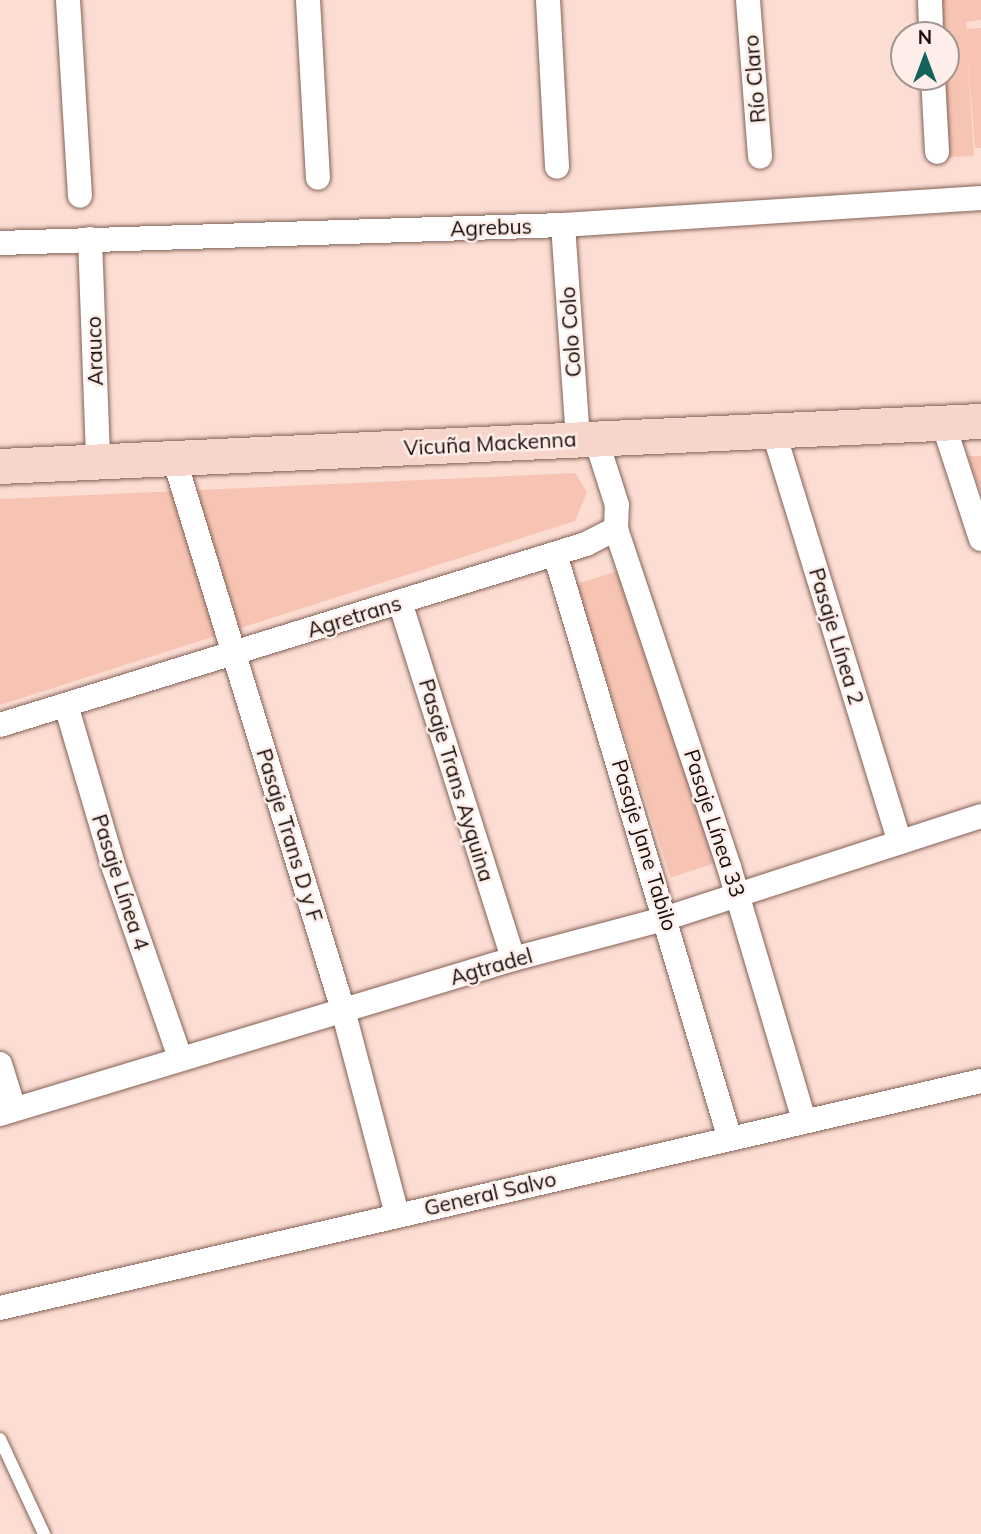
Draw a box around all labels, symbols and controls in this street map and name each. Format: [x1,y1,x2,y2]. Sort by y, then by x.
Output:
north arrow [890,21,960,91]
text: N [918,25,932,49]
street label: Río Claro [738,34,770,124]
street label: Agrebus [450,213,532,241]
street label: Colo Colo [554,286,586,378]
street label: Arauco [80,316,108,386]
street label: Vicuña Mackenna [403,426,577,460]
street label: Pasaje Línea 2 [804,565,870,707]
street label: Agretrans [304,590,404,642]
street label: Pasaje Trans Ayquina [414,676,500,884]
street label: Pasaje Trans D y F [252,745,328,925]
street label: Pasaje Línea 33 [679,746,751,900]
street label: Pasaje Jane Tabilo [607,756,683,934]
street label: Pasaje Línea 4 [87,811,155,953]
street label: Agtradel [447,942,535,990]
street label: General Salvo [422,1166,558,1220]

